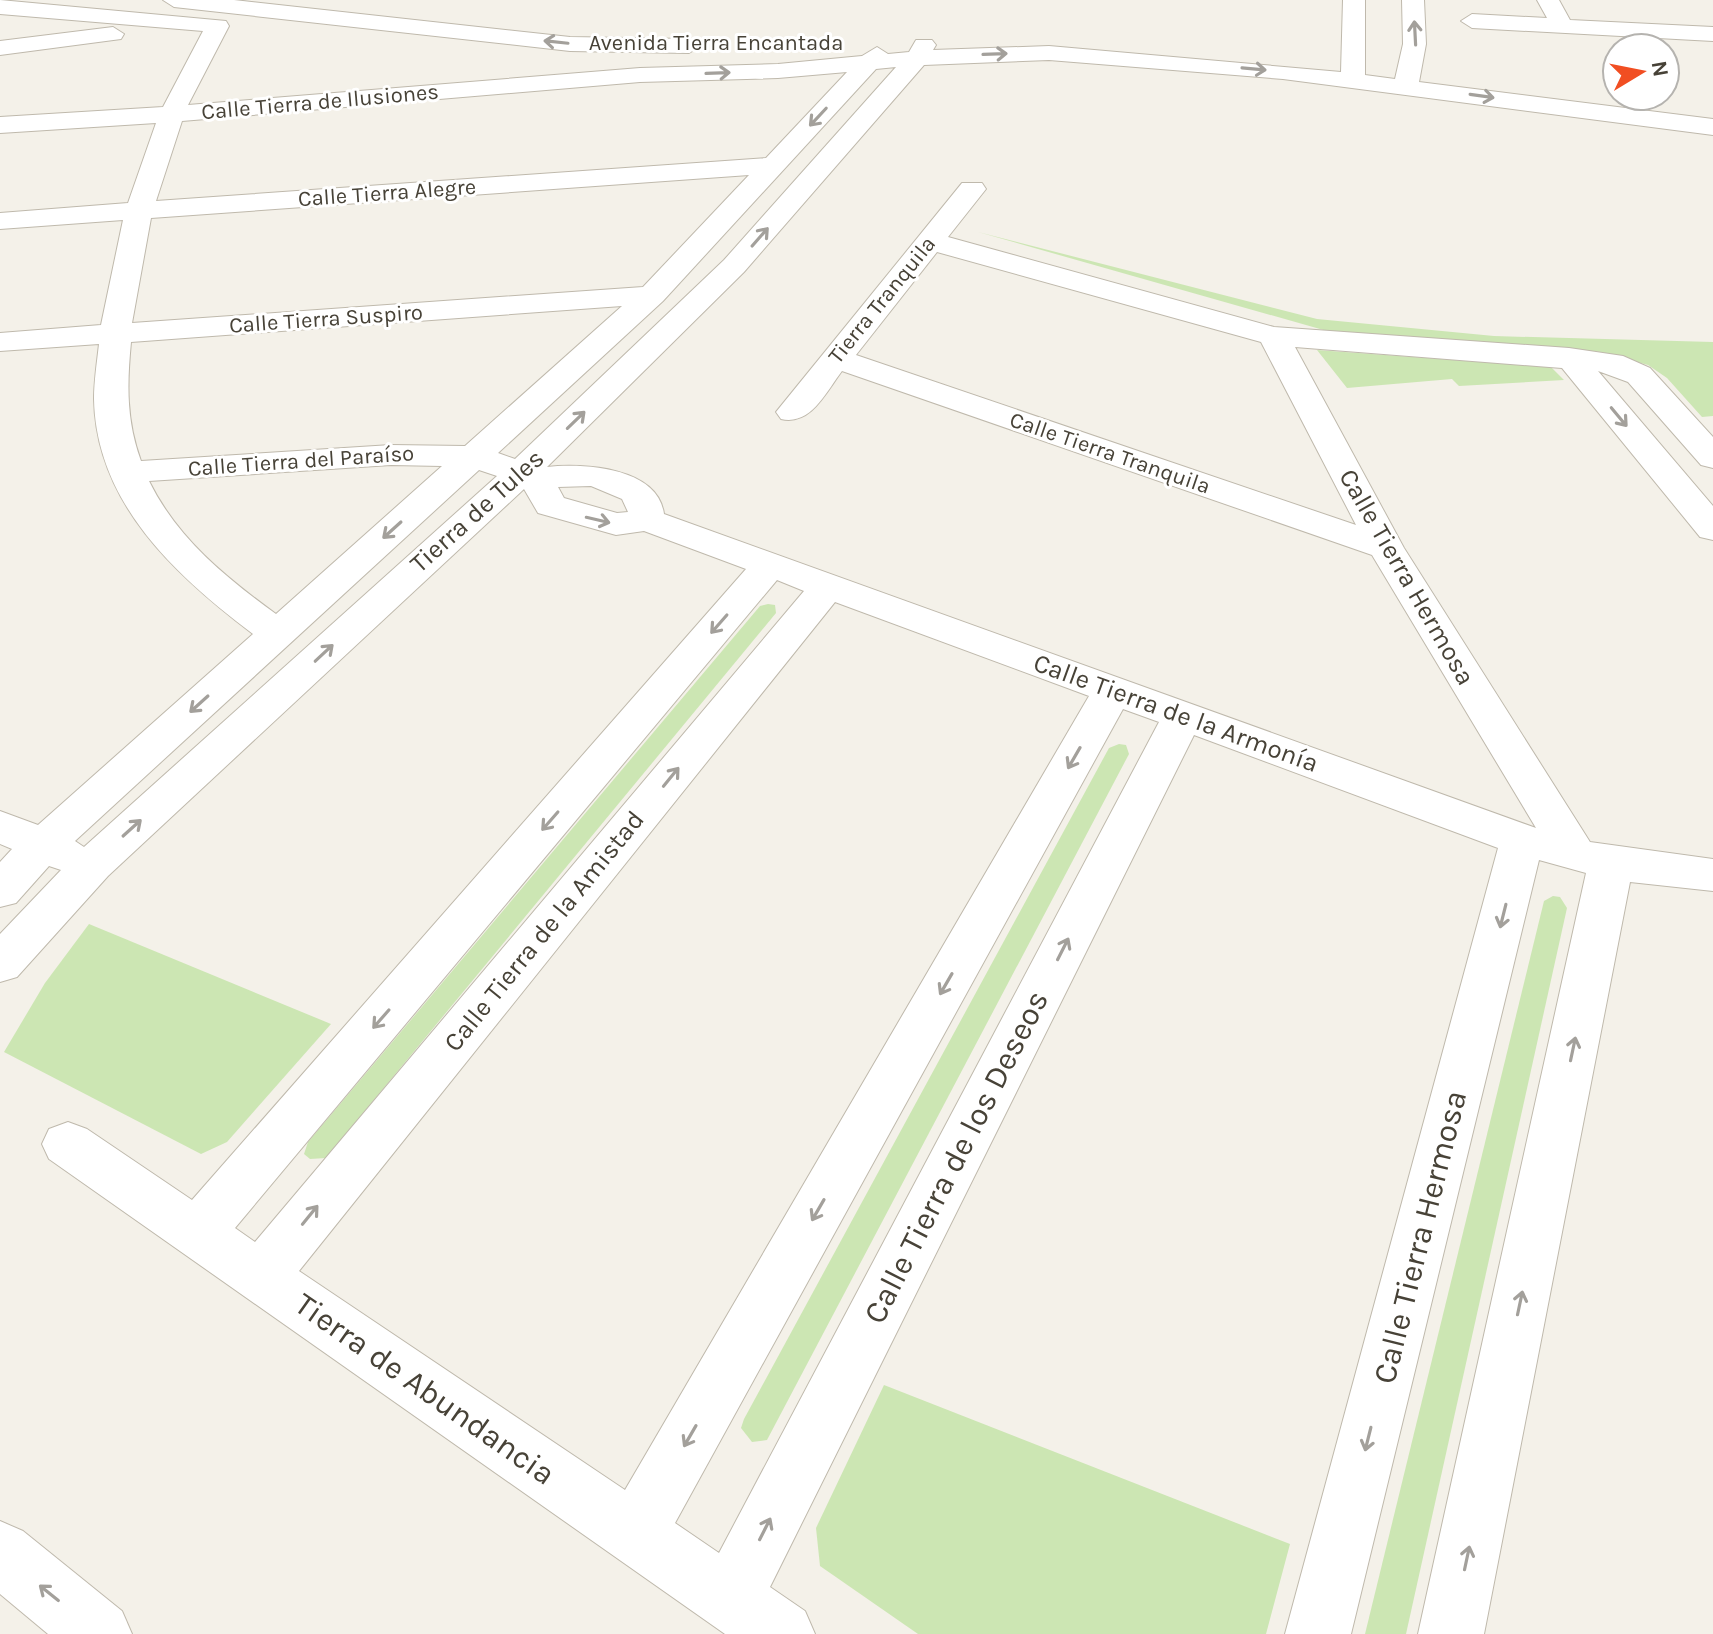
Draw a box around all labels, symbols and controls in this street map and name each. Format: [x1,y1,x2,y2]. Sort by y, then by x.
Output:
one-way arrow [1407,20,1422,47]
street label: Avenida Tierra Encantada [589,30,843,56]
north arrow [1601,32,1681,112]
one-way arrow [543,35,570,50]
one-way arrow [981,46,1008,61]
text: N [1646,59,1674,79]
one-way arrow [1240,62,1267,77]
one-way arrow [704,65,731,80]
street label: Calle Tierra de Ilusiones [200,79,440,125]
one-way arrow [1468,89,1495,104]
one-way arrow [810,107,828,127]
street label: Calle Tierra Alegre [297,174,477,212]
one-way arrow [751,227,769,247]
street label: Tierra Tranquila [823,231,941,369]
street label: Calle Tierra Suspiro [228,299,424,339]
street label: Calle Tierra Tranquila [1006,406,1214,500]
one-way arrow [1611,406,1628,427]
one-way arrow [566,410,586,429]
street label: Calle Tierra del Paraíso [187,440,415,482]
street label: Tierra de Tules [404,443,550,579]
street label: Calle Tierra Hermosa [1332,463,1482,691]
one-way arrow [585,513,611,528]
one-way arrow [382,521,402,539]
one-way arrow [710,613,728,633]
one-way arrow [314,644,334,662]
street label: Calle Tierra de la Armonía [1029,647,1323,779]
one-way arrow [189,695,209,713]
one-way arrow [1066,746,1082,769]
one-way arrow [662,767,680,788]
street label: Calle Tierra de la Amistad [437,804,651,1058]
one-way arrow [541,811,559,831]
one-way arrow [122,819,142,837]
one-way arrow [1494,902,1509,928]
one-way arrow [1056,937,1072,961]
one-way arrow [938,972,954,995]
street label: Calle Tierra de los Deseos [856,984,1056,1330]
one-way arrow [372,1008,390,1028]
one-way arrow [1566,1036,1581,1062]
street label: Calle Tierra Hermosa [1366,1087,1474,1387]
one-way arrow [810,1198,826,1221]
one-way arrow [301,1205,319,1226]
street label: Tierra de Abundancia [288,1285,562,1493]
one-way arrow [1513,1291,1528,1316]
one-way arrow [681,1424,697,1447]
one-way arrow [1360,1425,1375,1451]
one-way arrow [758,1517,774,1541]
one-way arrow [1460,1545,1475,1571]
one-way arrow [39,1585,60,1603]

